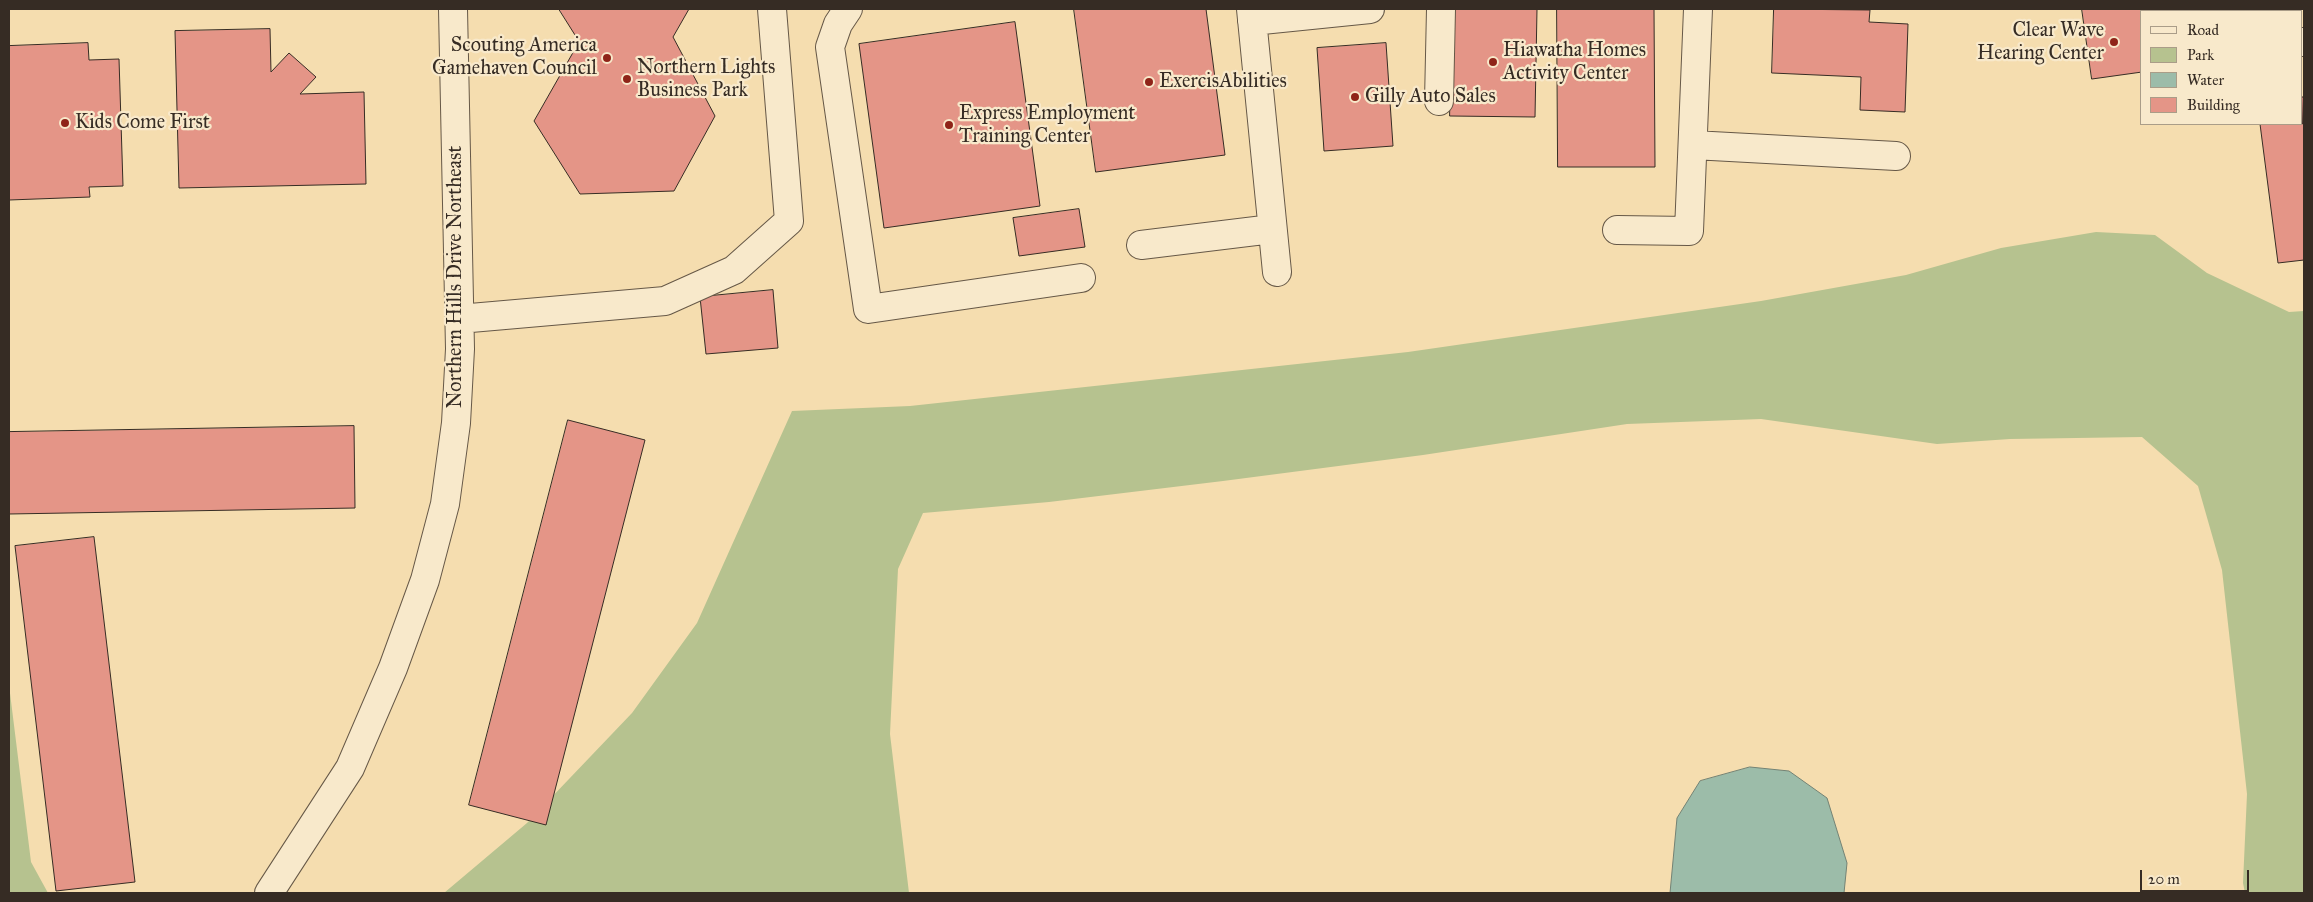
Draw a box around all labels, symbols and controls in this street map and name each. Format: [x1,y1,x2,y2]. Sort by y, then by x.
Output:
legend [2140,10,2303,125]
place label: Clear Wave Hearing Center [1977,19,2104,66]
text: Road [2187,21,2219,39]
place label: Scouting America Gamehaven Council [432,34,597,81]
marker: Clear Wave Hearing Center [2108,36,2120,48]
place label: Hiawatha Homes Activity Center [1503,39,1646,86]
text: Park [2187,46,2214,64]
marker: Scouting America Gamehaven Council [601,52,613,64]
place label: Northern Lights Business Park [637,56,775,103]
marker: Hiawatha Homes Activity Center [1487,56,1499,68]
place label: ExercisAbilities [1159,70,1287,94]
text: Water [2187,71,2224,89]
marker: Northern Lights Business Park [621,73,633,85]
marker: ExercisAbilities [1143,76,1155,88]
place label: Gilly Auto Sales [1365,85,1496,109]
marker: Gilly Auto Sales [1349,91,1361,103]
text: Building [2187,96,2240,114]
place label: Express Employment Training Center [959,102,1135,149]
place label: Kids Come First [75,111,210,135]
marker: Kids Come First [59,117,71,129]
marker: Express Employment Training Center [943,119,955,131]
street label: Northern Hills Drive Northeast [444,146,468,408]
scale bar [2143,860,2252,892]
text: 20 m [2148,870,2180,888]

